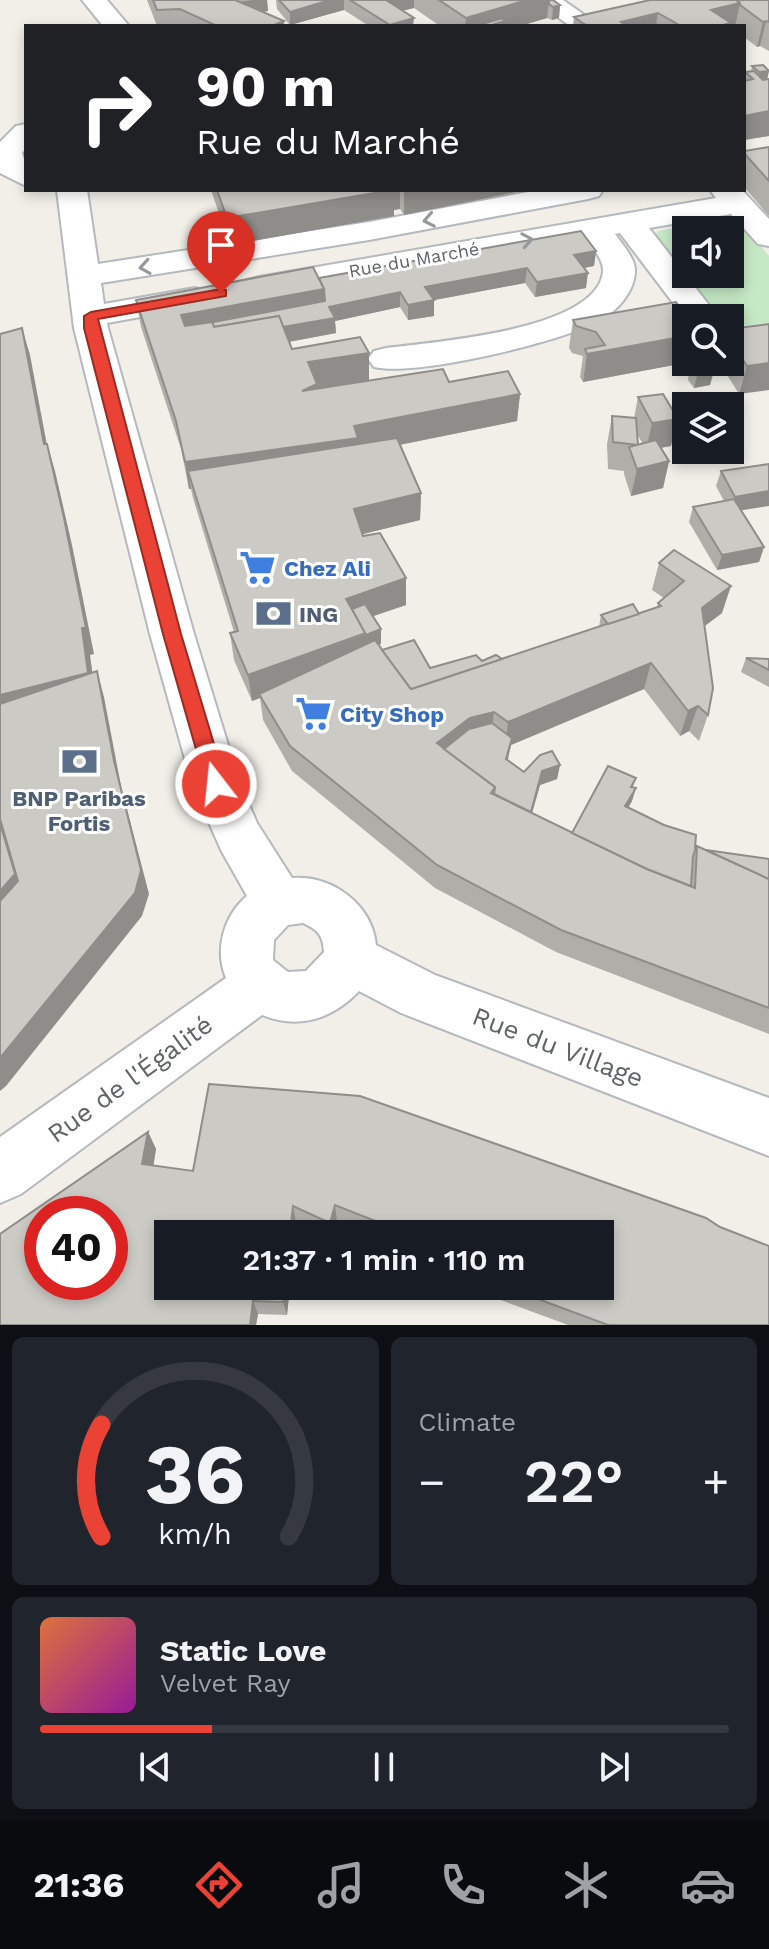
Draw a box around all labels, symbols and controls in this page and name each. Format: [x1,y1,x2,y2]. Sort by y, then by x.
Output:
text: 90 m [196,54,335,120]
icon: right [64,56,168,160]
text: Rue du Marché [196,121,460,163]
pin [187,211,255,293]
one-way arrow [423,211,437,228]
map controls [672,216,744,464]
button: sound [672,216,744,288]
icon: arrive [199,223,243,267]
one-way arrow [520,233,534,250]
street label: Rue du Marché [347,238,481,281]
one-way arrow [138,258,152,275]
button: search [672,304,744,376]
button: layers [672,392,744,464]
supermarket icon: Chez Ali [239,549,277,587]
place label: Chez Ali [284,556,371,581]
bank icon: ING [254,595,292,633]
place label: ING [299,602,338,627]
supermarket icon: City Shop [295,695,333,733]
place label: City Shop [340,702,444,727]
position arrow [174,742,258,826]
bank icon: BNP Paribas Fortis [60,743,98,781]
place label: BNP Paribas Fortis [12,786,146,836]
street label: Rue du Village [468,1001,648,1093]
street label: Rue de l'Égalité [42,1009,218,1149]
speed limit sign: 40 [24,1196,128,1300]
text: 21:37 · 1 min · 110 m [243,1242,525,1277]
text: Climate [419,1407,516,1437]
text: 36 [145,1426,246,1523]
text: 22° [524,1446,624,1517]
text: − [419,1456,445,1508]
text: + [702,1456,729,1508]
text: km/h [158,1517,232,1551]
text: Static Love [160,1633,326,1668]
text: Velvet Ray [160,1668,291,1698]
icon: previous [133,1745,177,1789]
icon: pause [362,1745,406,1789]
icon: next [592,1745,636,1789]
icon: directions [191,1857,247,1913]
icon: music [313,1857,369,1913]
icon: phone [435,1857,491,1913]
icon: climate [558,1857,614,1913]
icon: car [680,1857,736,1913]
text: 21:36 [33,1864,125,1906]

